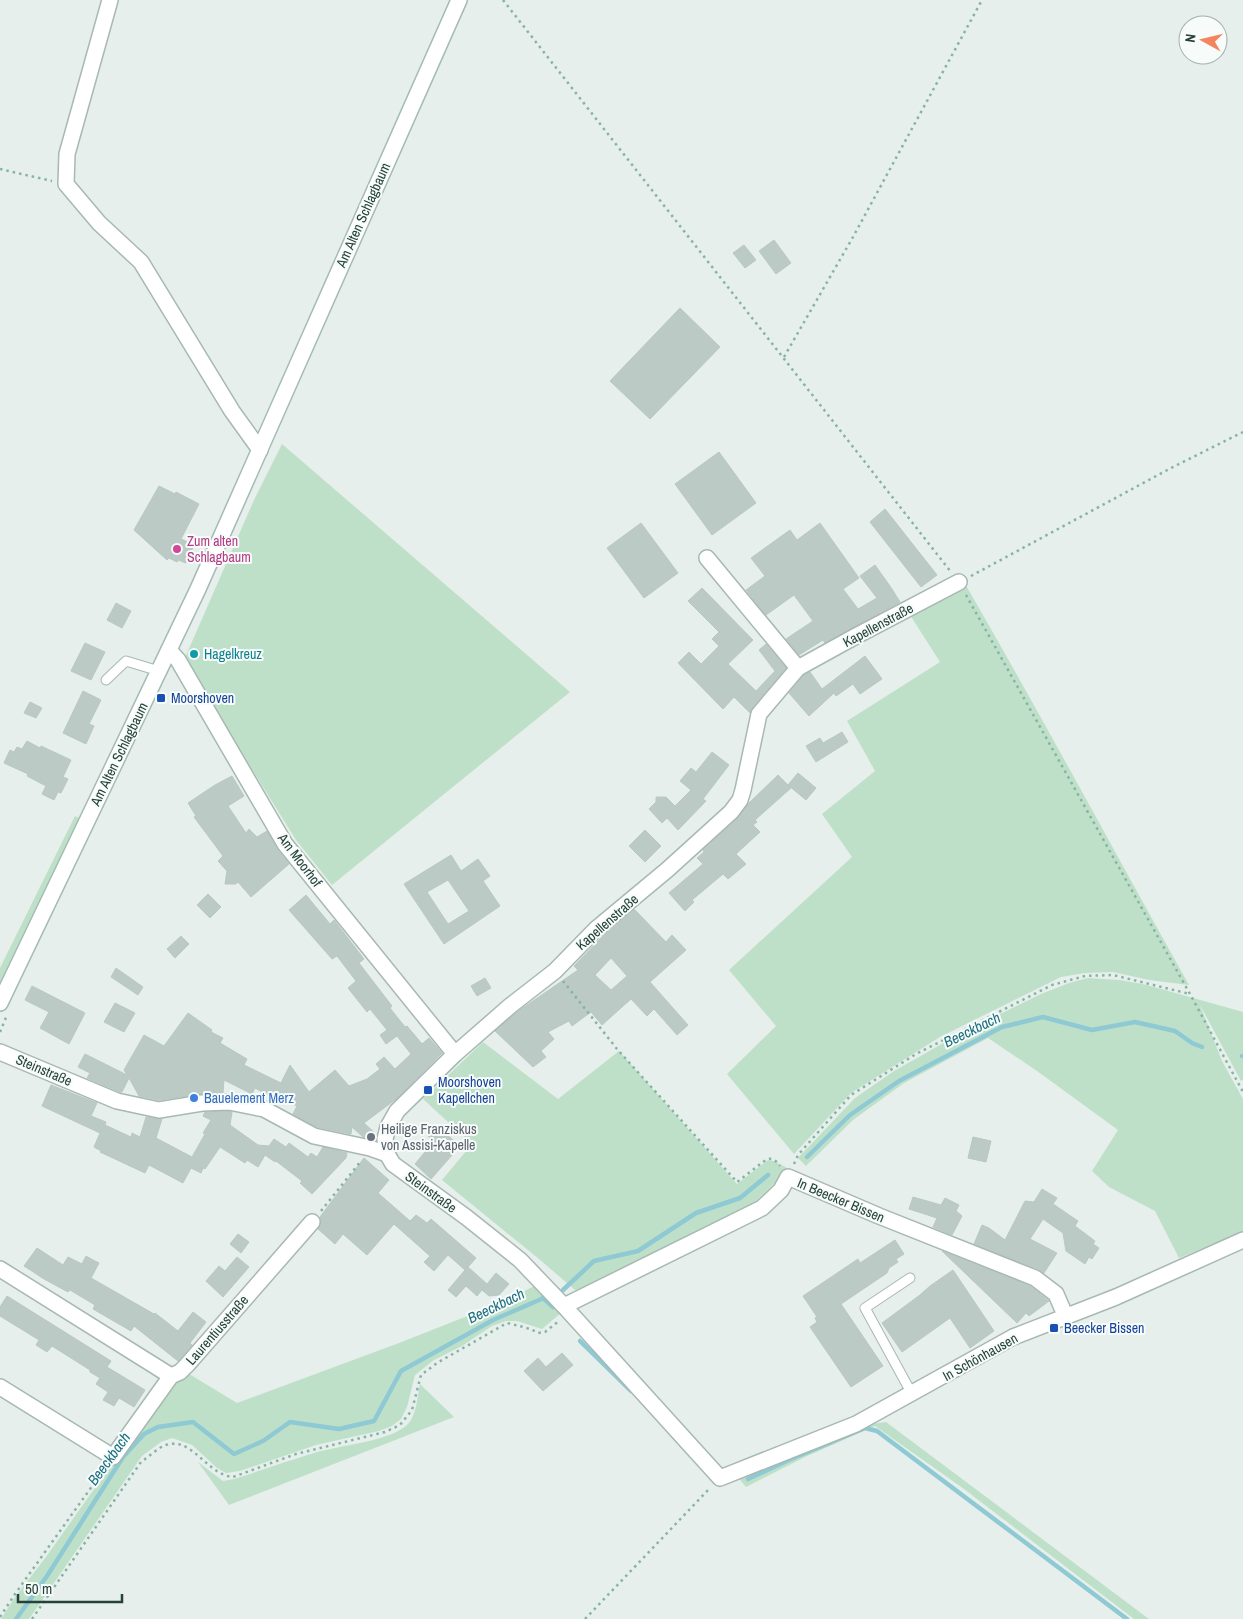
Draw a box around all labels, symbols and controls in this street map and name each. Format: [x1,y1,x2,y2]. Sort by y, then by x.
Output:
north arrow [1178,15,1228,65]
text: N [1181,33,1200,44]
street label: Am Alten Schlagbaum [331,160,394,271]
place label: Zum alten Schlagbaum [187,532,251,566]
marker: Zum alten Schlagbaum [171,543,183,555]
street label: Kapellenstraße [840,599,916,651]
place label: Hagelkreuz [204,645,262,663]
marker: Hagelkreuz [188,648,200,660]
place label: Moorshoven [171,689,234,707]
marker: Moorshoven [155,692,167,704]
street label: Am Alten Schlagbaum [86,699,152,810]
street label: Am Moorhof [273,829,326,891]
street label: Kapellenstraße [572,890,642,954]
water label: Beeckbach [940,1007,1004,1052]
street label: Steinstraße [13,1050,75,1090]
place label: Moorshoven Kapellchen [438,1073,501,1107]
marker: Moorshoven Kapellchen [422,1084,434,1096]
place label: Bauelement Merz [204,1089,294,1107]
marker: Bauelement Merz [188,1092,200,1104]
place label: Heilige Franziskus von Assisi-Kapelle [381,1120,477,1154]
marker: Heilige Franziskus von Assisi-Kapelle [365,1131,377,1143]
street label: Steinstraße [402,1167,460,1217]
street label: In Beecker Bissen [795,1174,887,1226]
water label: Beeckbach [464,1283,528,1328]
street label: Laurentiusstraße [182,1291,252,1369]
place label: Beecker Bissen [1064,1319,1144,1337]
marker: Beecker Bissen [1048,1322,1060,1334]
street label: In Schönhausen [939,1329,1021,1385]
water label: Beeckbach [82,1428,135,1489]
scale bar [18,1572,121,1604]
text: 50 m [25,1578,52,1599]

